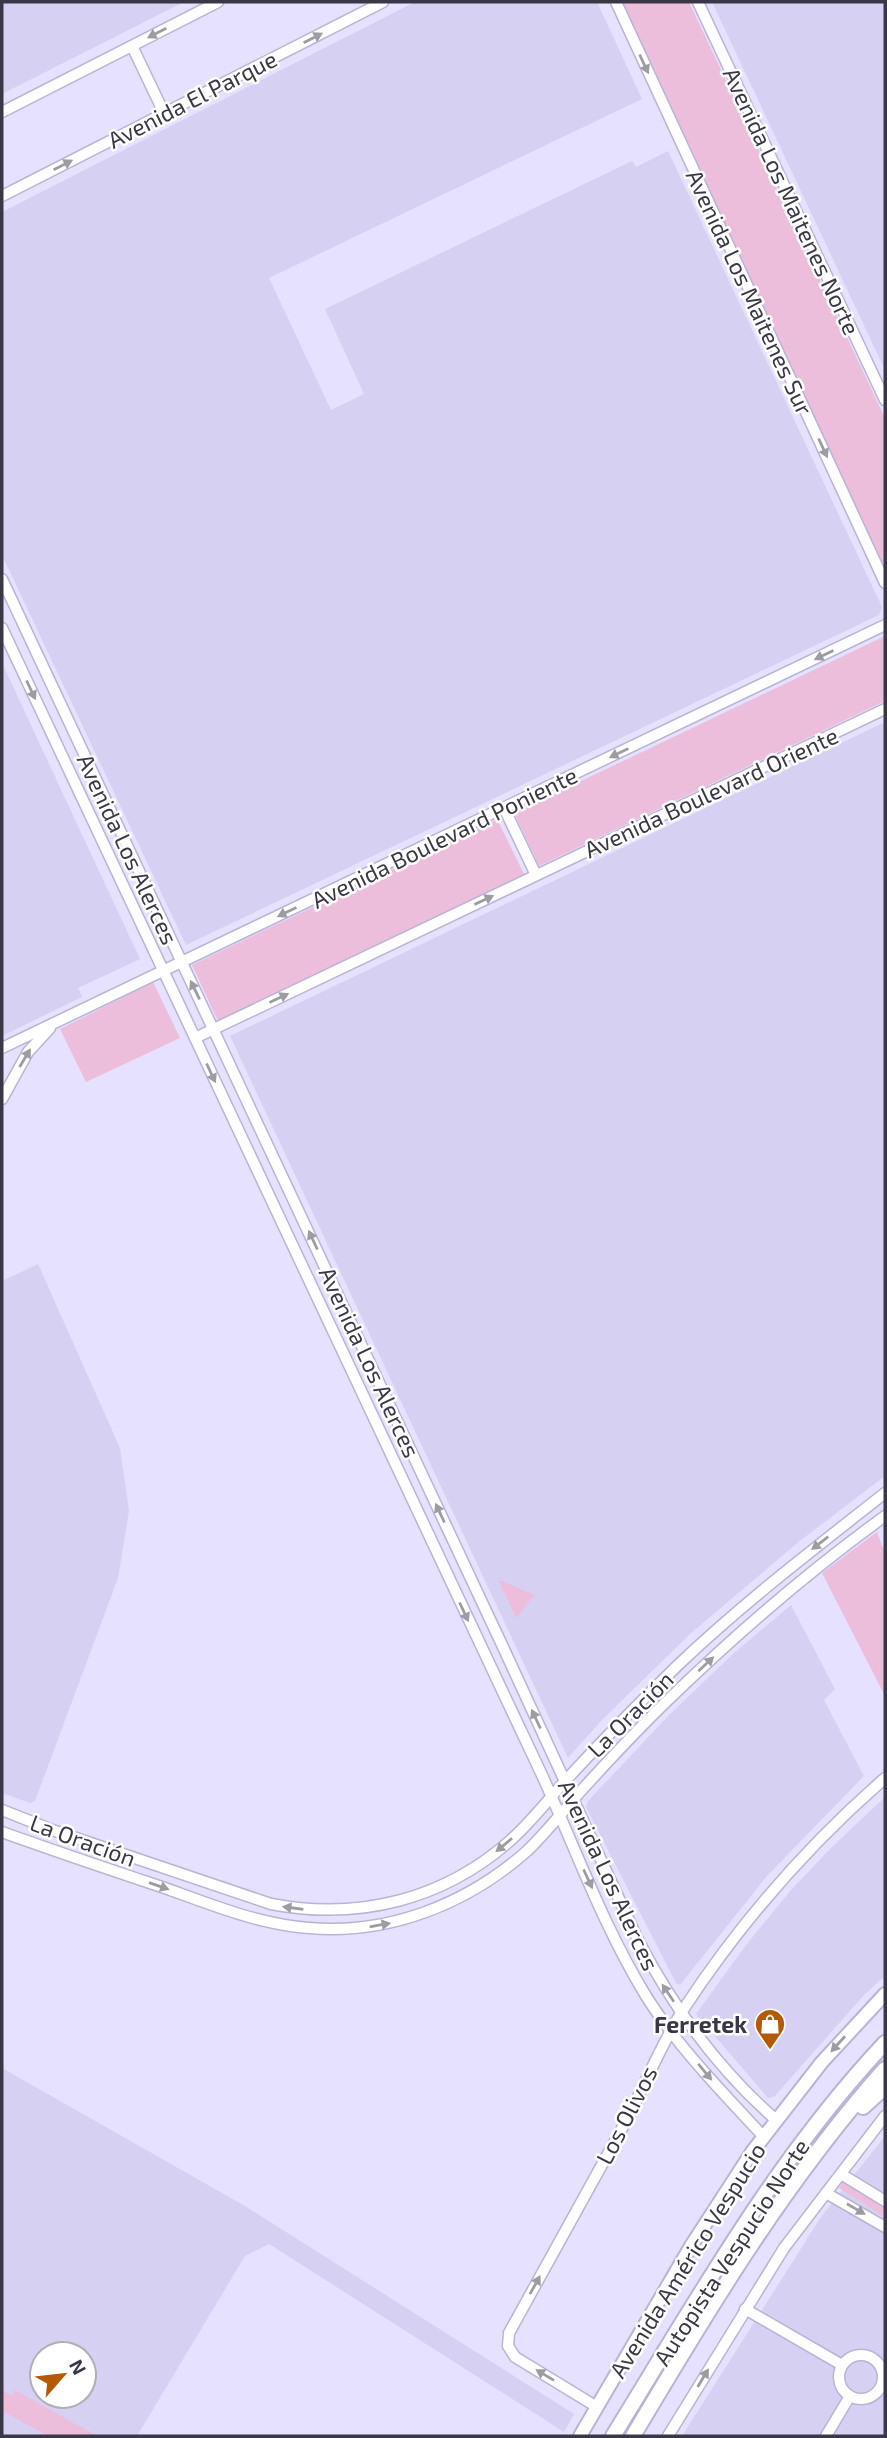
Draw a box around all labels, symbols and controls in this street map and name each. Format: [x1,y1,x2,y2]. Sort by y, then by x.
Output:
one-way arrow [147,27,167,38]
one-way arrow [303,32,323,44]
street label: Avenida El Parque [103,44,281,154]
one-way arrow [638,54,650,74]
street label: Avenida Los Maitenes Norte [718,63,866,339]
one-way arrow [53,160,73,171]
street label: Avenida Los Maitenes Sur [681,165,819,419]
one-way arrow [817,438,828,458]
one-way arrow [814,649,834,661]
one-way arrow [25,680,37,700]
street label: Avenida Boulevard Oriente [580,721,842,863]
one-way arrow [608,748,629,759]
street label: Avenida Los Alerces [72,749,184,949]
street label: Avenida Boulevard Poniente [307,760,581,914]
one-way arrow [474,894,494,906]
one-way arrow [277,906,297,917]
one-way arrow [189,980,200,1000]
one-way arrow [269,992,289,1004]
one-way arrow [18,1048,31,1068]
one-way arrow [206,1063,217,1083]
one-way arrow [307,1230,318,1251]
street label: Avenida Los Alerces [314,1262,426,1462]
one-way arrow [435,1503,446,1523]
one-way arrow [811,1535,829,1549]
one-way arrow [458,1602,470,1622]
one-way arrow [697,1656,715,1672]
street label: La Oración [581,1665,679,1763]
one-way arrow [531,1709,542,1729]
street label: Avenida Los Alerces [553,1775,665,1975]
street label: La Oración [26,1808,140,1872]
one-way arrow [496,1838,514,1853]
one-way arrow [582,1869,593,1889]
one-way arrow [148,1881,169,1892]
one-way arrow [282,1902,304,1913]
one-way arrow [369,1919,391,1930]
one-way arrow [661,1983,674,2003]
shop icon: Ferretek [753,2007,787,2051]
place label: Ferretek [654,2010,747,2038]
one-way arrow [831,2035,847,2052]
street label: Los Olivos [589,2061,663,2169]
one-way arrow [698,2063,713,2081]
street label: Autopista Vespucio Norte [647,2134,815,2370]
street label: Avenida Américo Vespucio [603,2137,771,2383]
one-way arrow [846,2203,866,2215]
one-way arrow [530,2275,541,2295]
north arrow [28,2340,98,2410]
text: N [65,2355,92,2378]
one-way arrow [536,2368,555,2381]
one-way arrow [697,2368,710,2387]

